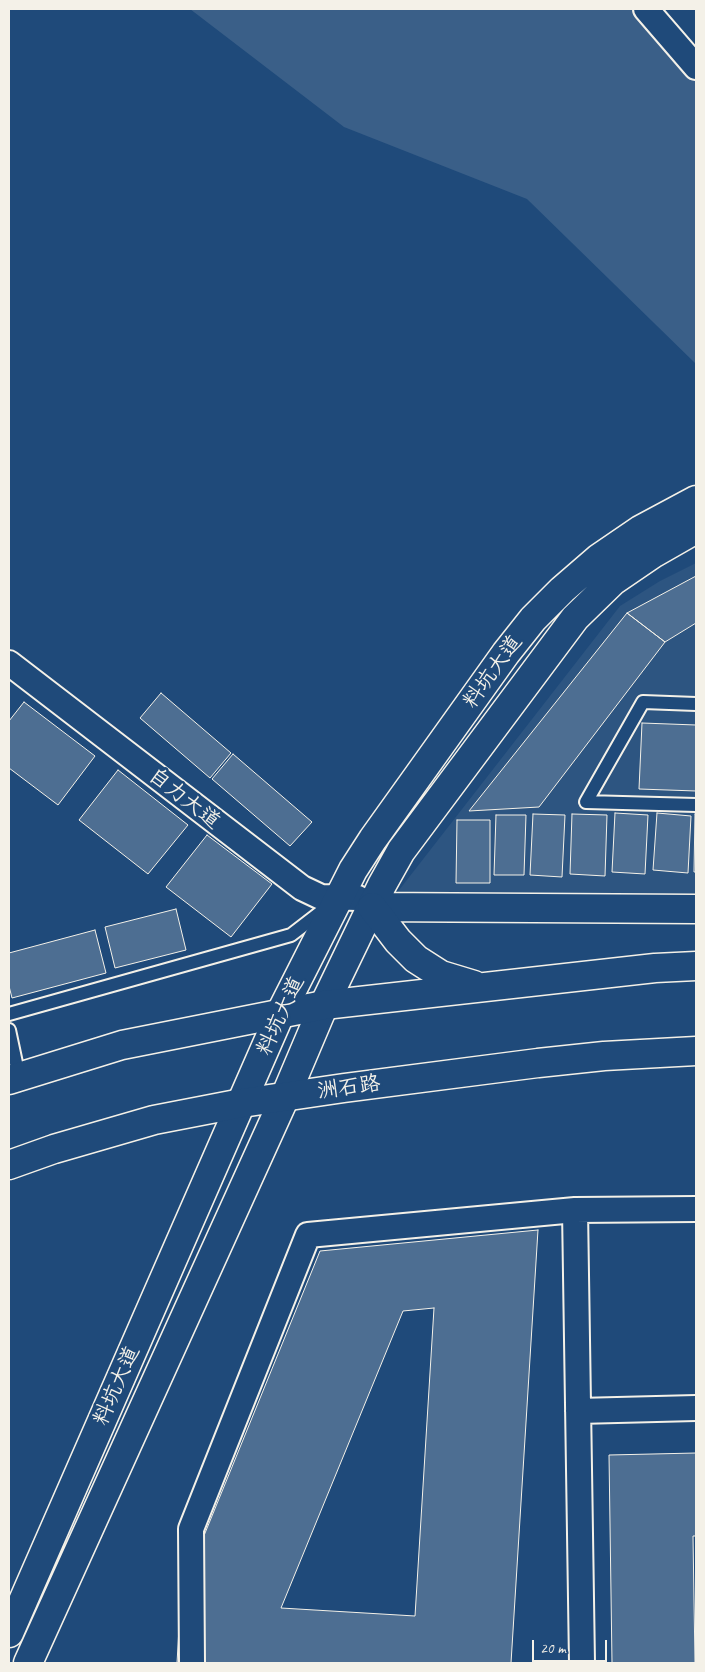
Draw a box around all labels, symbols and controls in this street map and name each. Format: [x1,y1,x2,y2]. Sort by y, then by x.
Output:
street label: 料坑大道 [458,631,528,713]
street label: 自力大道 [143,763,225,835]
street label: 料坑大道 [252,973,310,1059]
street label: 洲石路 [316,1071,382,1105]
street label: 料坑大道 [88,1343,146,1429]
scale bar [535,1630,610,1662]
text: 20 m [540,1639,566,1658]

